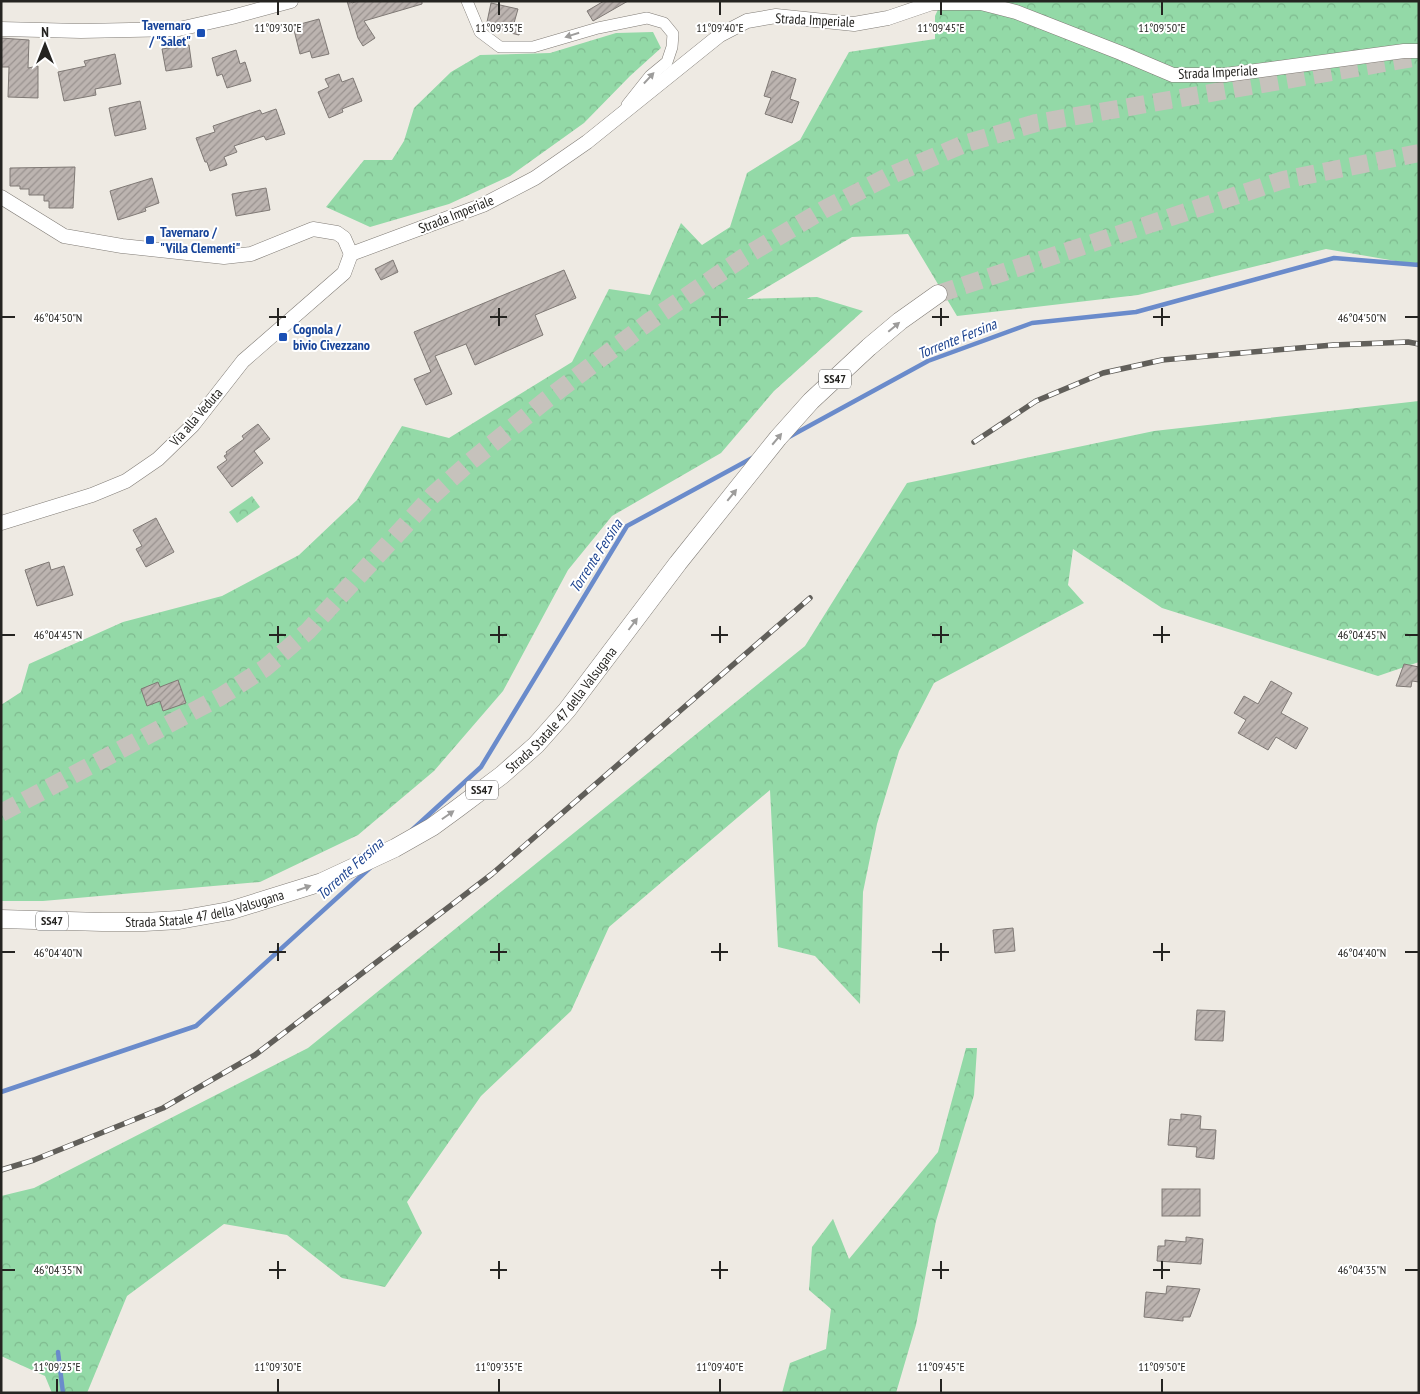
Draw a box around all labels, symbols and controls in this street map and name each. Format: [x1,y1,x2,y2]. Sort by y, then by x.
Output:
street label: Strada Imperiale [775,9,855,31]
place label: Tavernaro / "Salet" [142,16,191,50]
north arrow [20,20,70,70]
text: 11°09'30"E [254,20,302,35]
text: 11°09'35"E [475,20,523,35]
text: 11°09'40"E [696,20,744,35]
text: 11°09'45"E [917,20,965,35]
text: 11°09'50"E [1138,20,1186,35]
text: N [41,23,49,41]
marker: Tavernaro / "Salet" [195,27,207,39]
one-way arrow [564,32,579,40]
street label: Strada Imperiale [1178,61,1258,83]
one-way arrow [643,73,655,85]
street label: Strada Imperiale [416,191,497,237]
place label: Tavernaro / "Villa Clementi" [160,223,240,257]
marker: Tavernaro / "Villa Clementi" [144,234,156,246]
text: 46°04'50"N [34,310,82,325]
text: 46°04'50"N [1338,310,1386,325]
water label: Torrente Fersina [915,314,1000,363]
place label: Cognola / bivio Civezzano [293,320,370,354]
one-way arrow [887,321,900,332]
marker: Cognola / bivio Civezzano [277,331,289,343]
road number: SS47 [819,369,851,388]
street label: Via alla Veduta [165,384,226,451]
one-way arrow [771,434,783,446]
one-way arrow [727,488,737,502]
water label: Torrente Fersina [565,515,627,596]
one-way arrow [627,618,638,631]
text: 46°04'45"N [34,627,82,642]
text: 46°04'45"N [1338,627,1386,642]
street label: Strada Statale 47 della Valsugana [502,643,621,777]
road number: SS47 [466,780,498,800]
one-way arrow [442,810,455,820]
water label: Torrente Fersina [312,833,388,904]
one-way arrow [296,884,311,891]
street label: Strada Statale 47 della Valsugana [125,885,286,931]
road number: SS47 [36,911,68,930]
text: 46°04'40"N [34,945,82,960]
text: 46°04'40"N [1338,945,1386,960]
text: 46°04'35"N [34,1262,82,1277]
text: 46°04'35"N [1338,1262,1386,1277]
text: 11°09'25"E [33,1359,81,1374]
text: 11°09'30"E [254,1359,302,1374]
text: 11°09'35"E [475,1359,523,1374]
text: 11°09'40"E [696,1359,744,1374]
text: 11°09'45"E [917,1359,965,1374]
text: 11°09'50"E [1138,1359,1186,1374]

